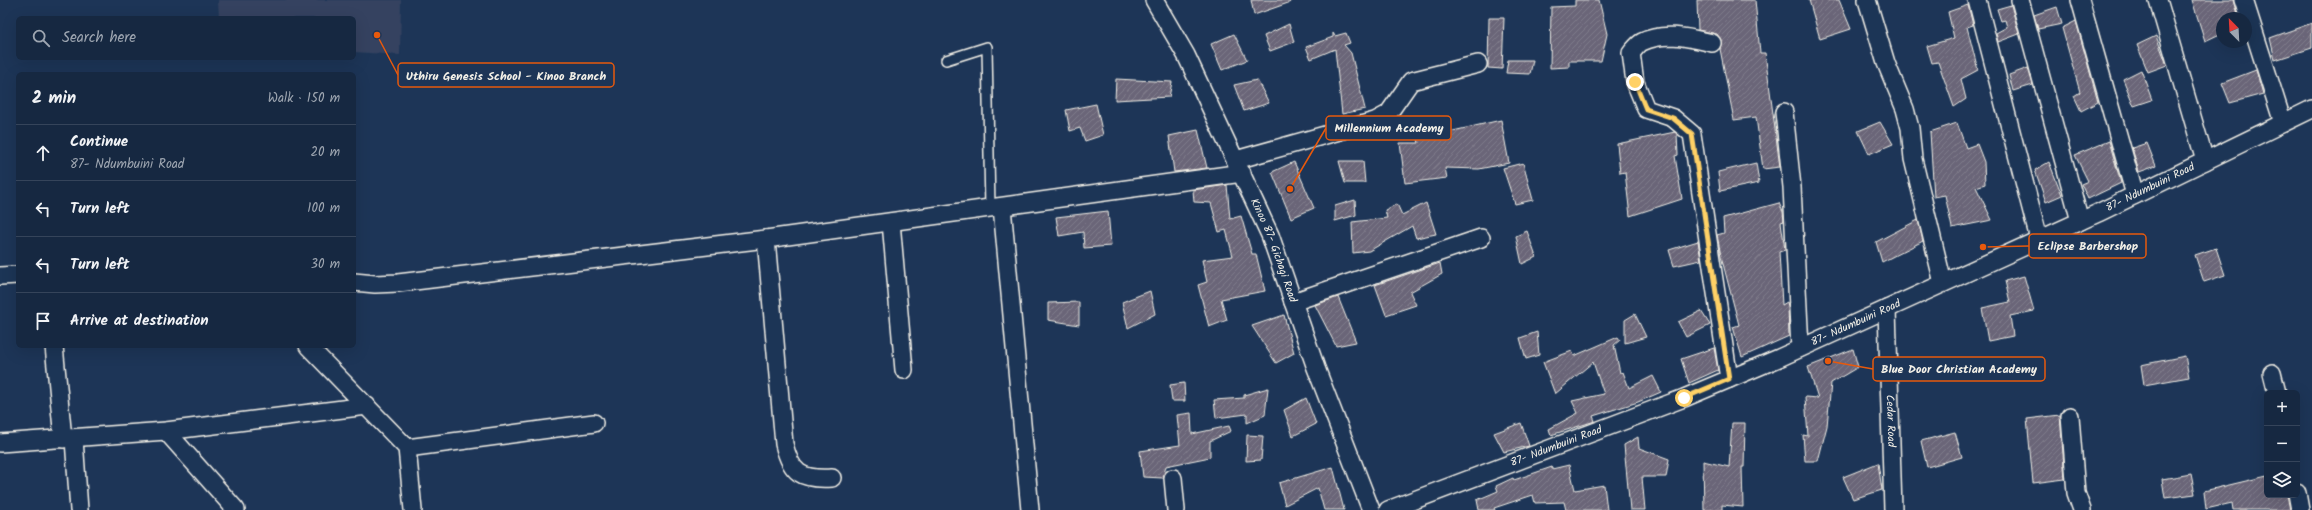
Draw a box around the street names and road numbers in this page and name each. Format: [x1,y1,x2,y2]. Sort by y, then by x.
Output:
street label: 87- Ndumbuini Road [2103,158,2198,217]
street label: Kinoo 87- Gichagi Road [1245,195,1302,305]
street label: 87- Ndumbuini Road [1808,295,1904,351]
street label: Cedar Road [1881,394,1900,448]
street label: 87- Ndumbuini Road [1508,421,1605,472]

